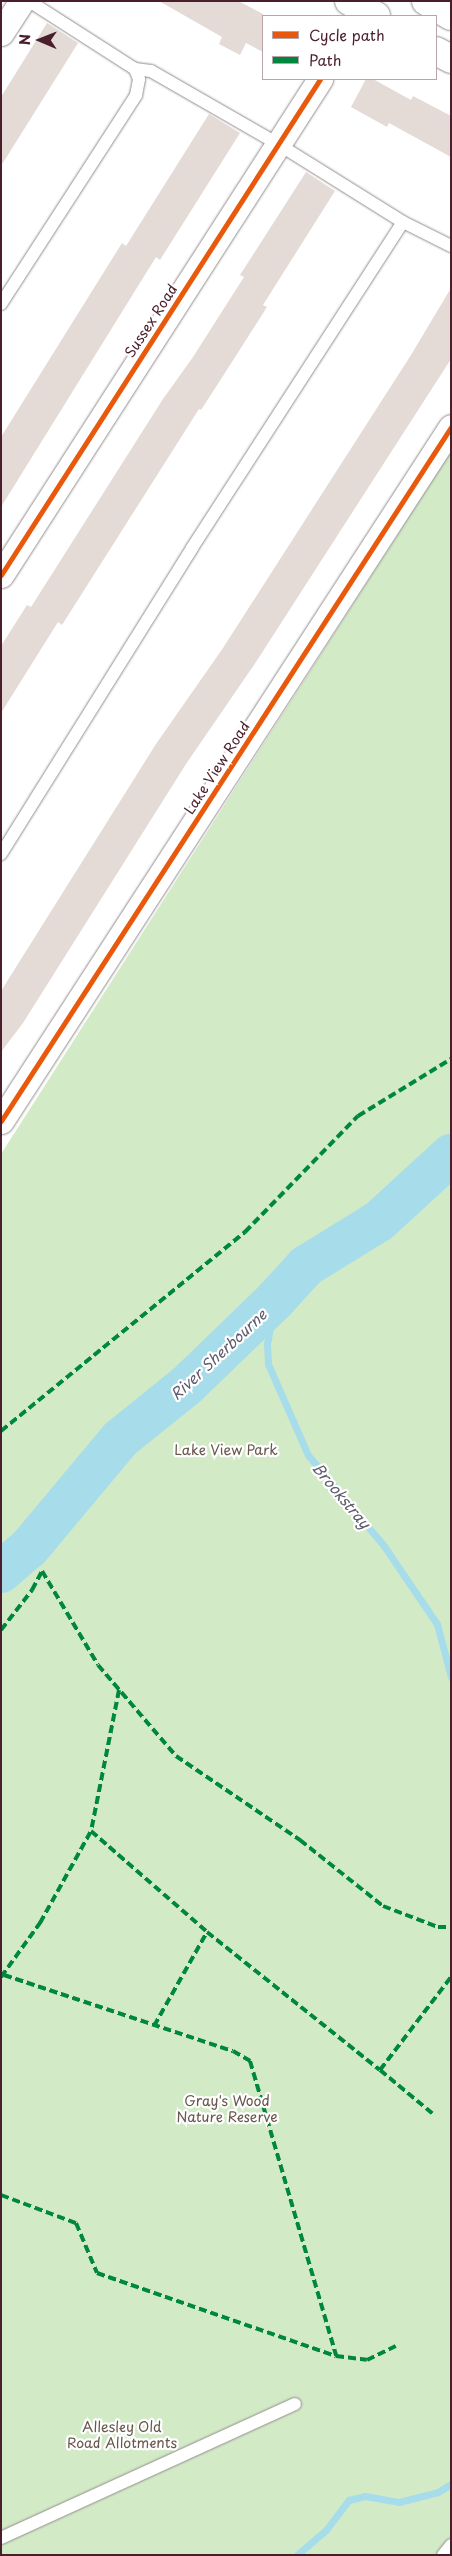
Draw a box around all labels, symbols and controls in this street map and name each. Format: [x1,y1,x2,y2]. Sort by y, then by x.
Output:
north arrow [15,15,65,65]
legend [262,15,437,80]
text: Cycle path [309,23,385,46]
text: N [14,34,35,45]
text: Path [309,48,341,71]
street label: Sussex Road [121,282,181,360]
street label: Lake View Road [181,719,253,817]
water label: River Sherbourne [166,1305,270,1403]
park label: Lake View Park [174,1442,278,1458]
water label: Brookstray [309,1458,375,1532]
park label: Gray's Wood Nature Reserve [176,2093,278,2126]
park label: Allesley Old Road Allotments [67,2419,177,2452]

